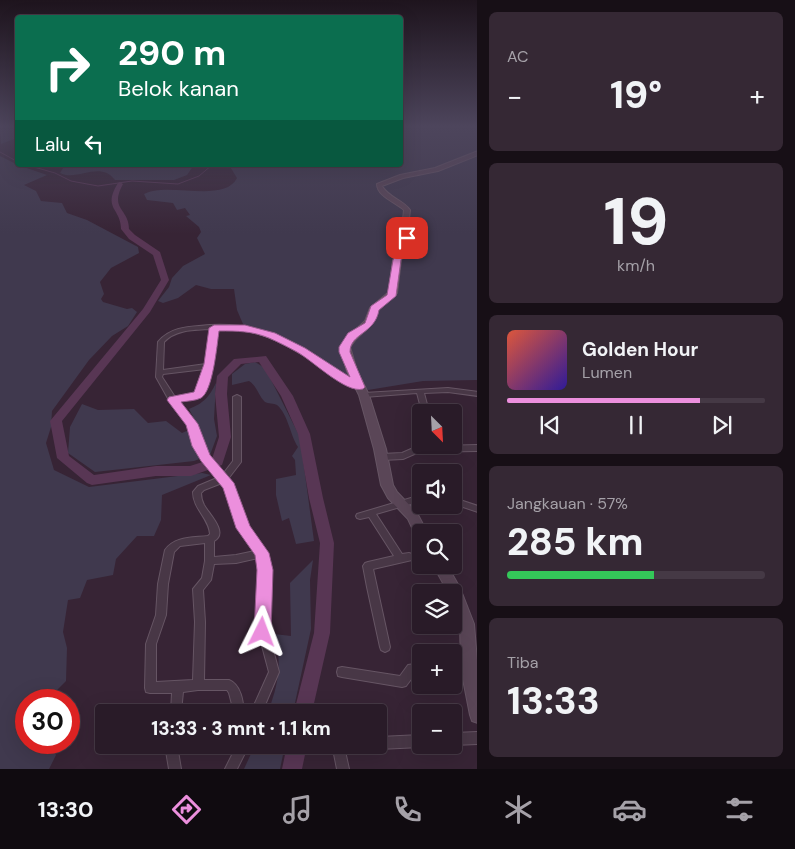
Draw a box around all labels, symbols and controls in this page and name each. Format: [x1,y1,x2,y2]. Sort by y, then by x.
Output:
text: 290 m [118,30,226,76]
icon: right [35,35,100,100]
text: AC [507,46,528,67]
text: 19° [610,70,662,120]
text: Belok kanan [118,74,239,103]
text: − [507,78,522,115]
text: + [750,78,765,115]
icon: left [80,130,108,158]
text: Lalu [35,132,70,157]
text: 19 [604,180,668,264]
pin [386,217,428,259]
icon: arrive [393,224,421,252]
text: km/h [617,255,655,276]
text: Golden Hour [582,337,698,362]
text: Lumen [582,362,632,383]
north arrow [412,404,462,454]
map controls [412,404,462,754]
icon: previous [536,411,564,439]
icon: pause [622,411,650,439]
icon: next [708,411,736,439]
button: sound [412,464,462,514]
text: Jangkauan · 57% [507,493,628,514]
text: 285 km [507,517,644,567]
button: search [412,524,462,574]
button: layers [412,584,462,634]
position arrow [235,605,287,657]
button: + [412,644,462,694]
text: Tiba [507,652,539,673]
text: 13:33 [507,676,600,726]
speed limit sign: 30 [15,689,80,754]
button: − [412,704,462,754]
text: 13:33 · 3 mnt · 1.1 km [151,716,331,741]
icon: directions [169,792,204,827]
icon: music [280,792,315,827]
icon: phone [390,792,425,827]
icon: climate [501,792,536,827]
icon: car [612,792,647,827]
icon: filters [722,792,757,827]
text: 13:30 [38,795,93,824]

